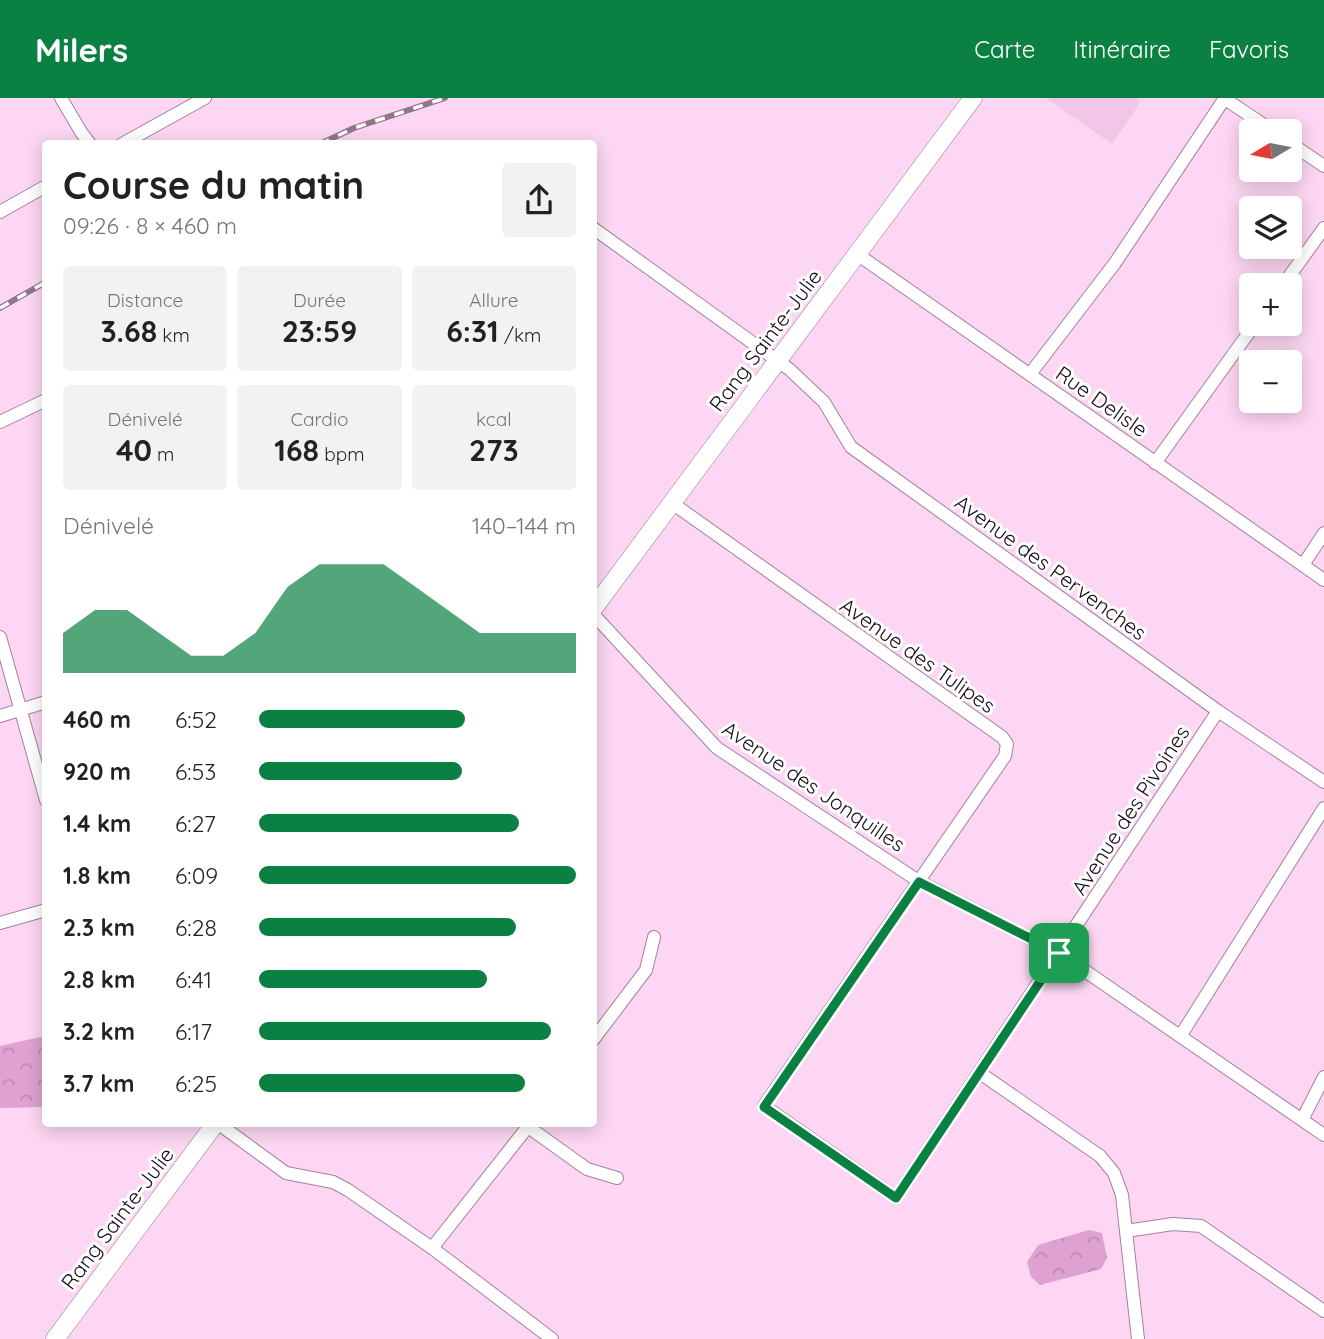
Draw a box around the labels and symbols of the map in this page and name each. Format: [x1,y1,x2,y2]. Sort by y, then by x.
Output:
north arrow [1239,119,1302,182]
street label: Rang Sainte-Julie [703,264,827,416]
street label: Rue Delisle [1051,360,1153,442]
street label: Avenue des Pervenches [950,489,1152,645]
street label: Avenue des Tulipes [835,592,1001,718]
street label: Avenue des Jonquilles [718,715,910,857]
street label: Avenue des Pivoines [1066,720,1194,900]
pin [1029,923,1089,983]
street label: Rang Sainte-Julie [55,1142,179,1294]

